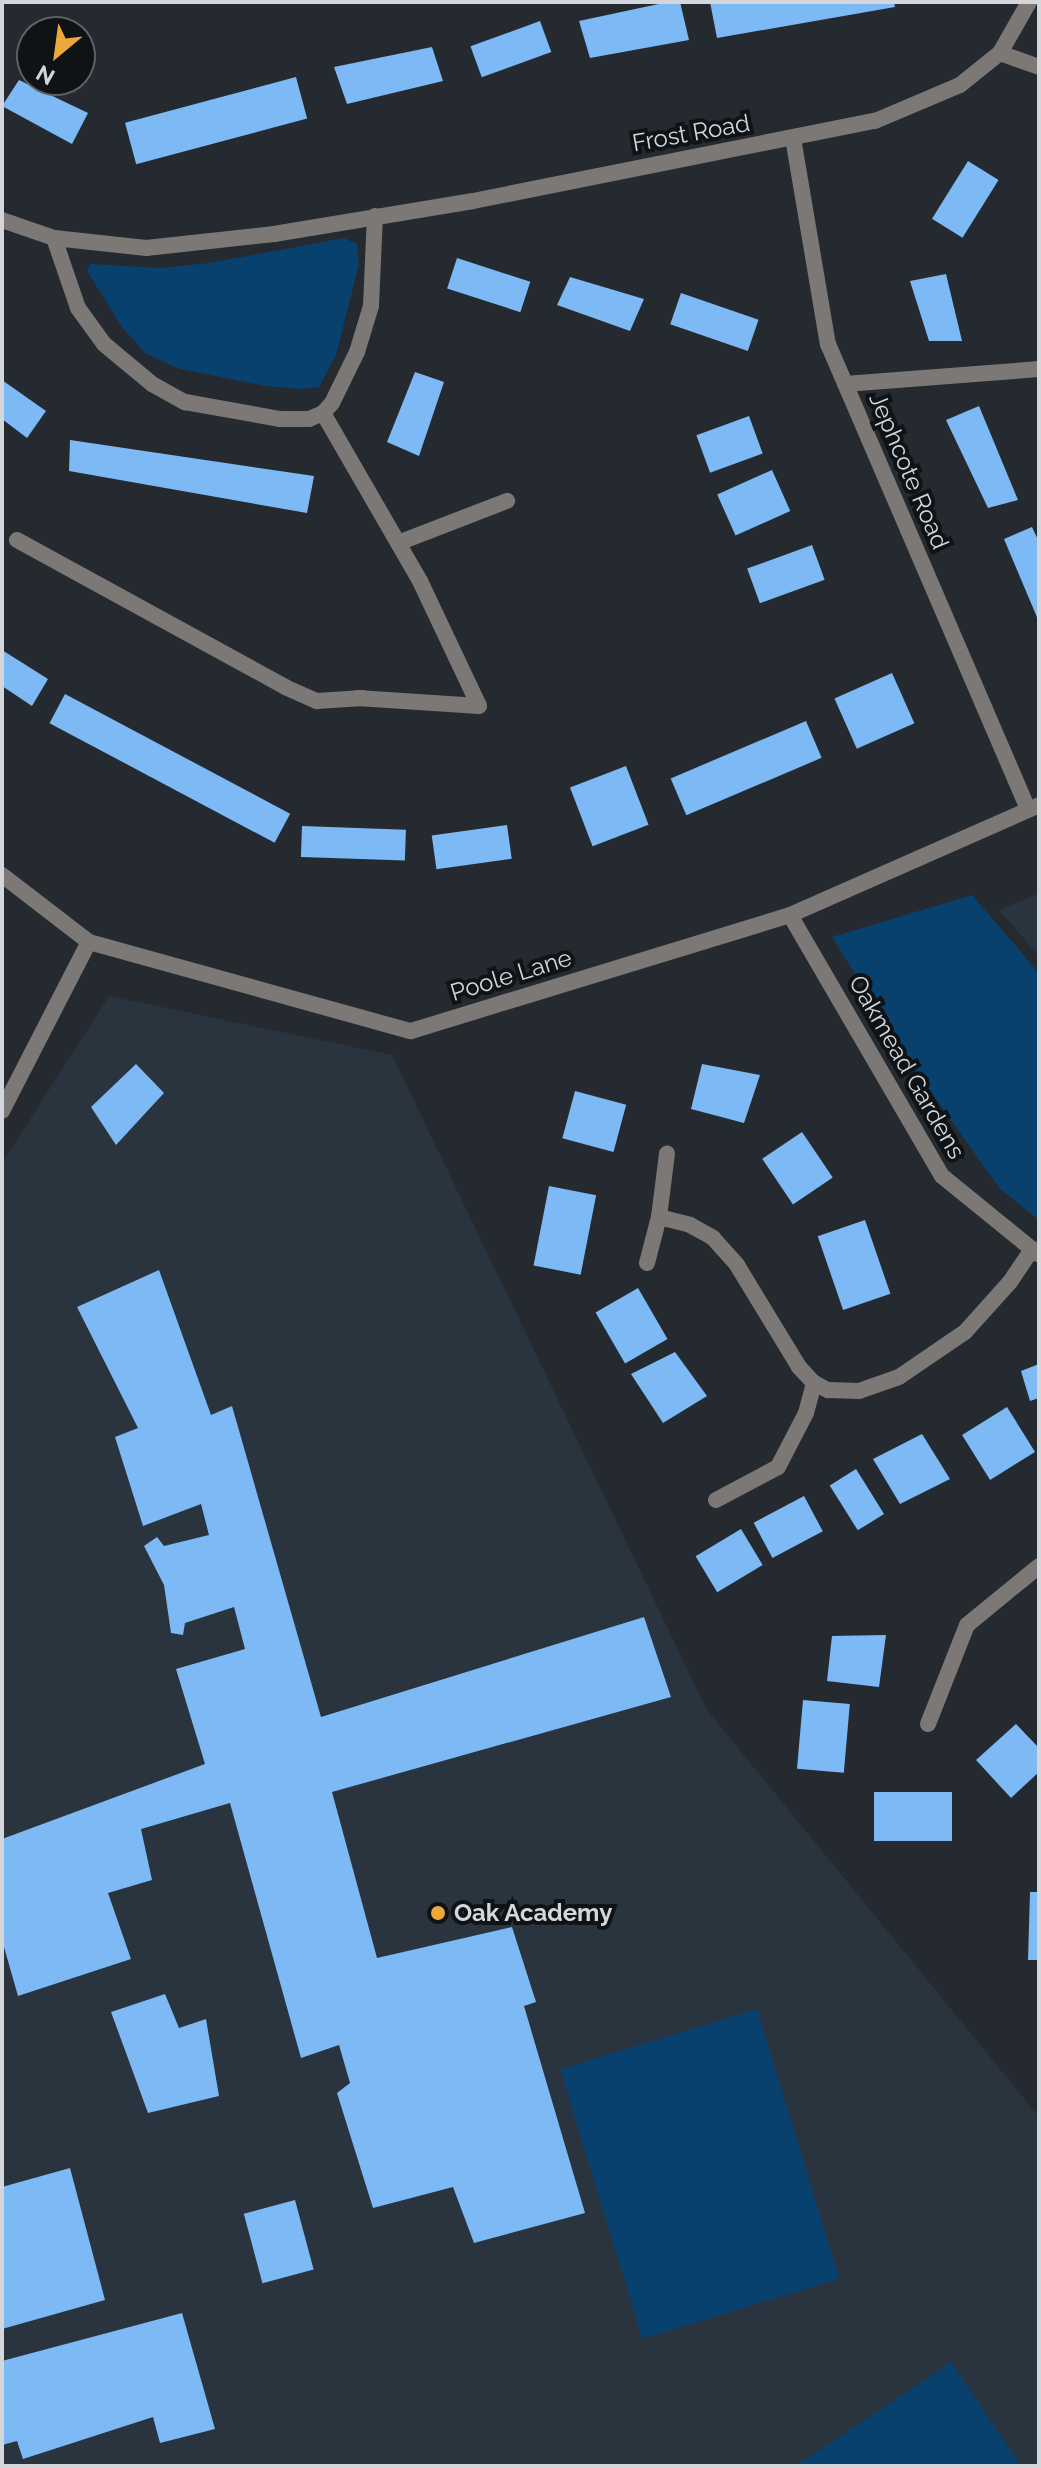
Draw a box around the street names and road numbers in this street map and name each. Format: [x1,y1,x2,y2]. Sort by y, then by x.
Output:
street label: Frost Road [630,108,752,158]
street label: Jephcote Road [863,389,955,553]
street label: Poole Lane [447,943,575,1007]
street label: Oakmead Gardens [843,970,971,1164]

